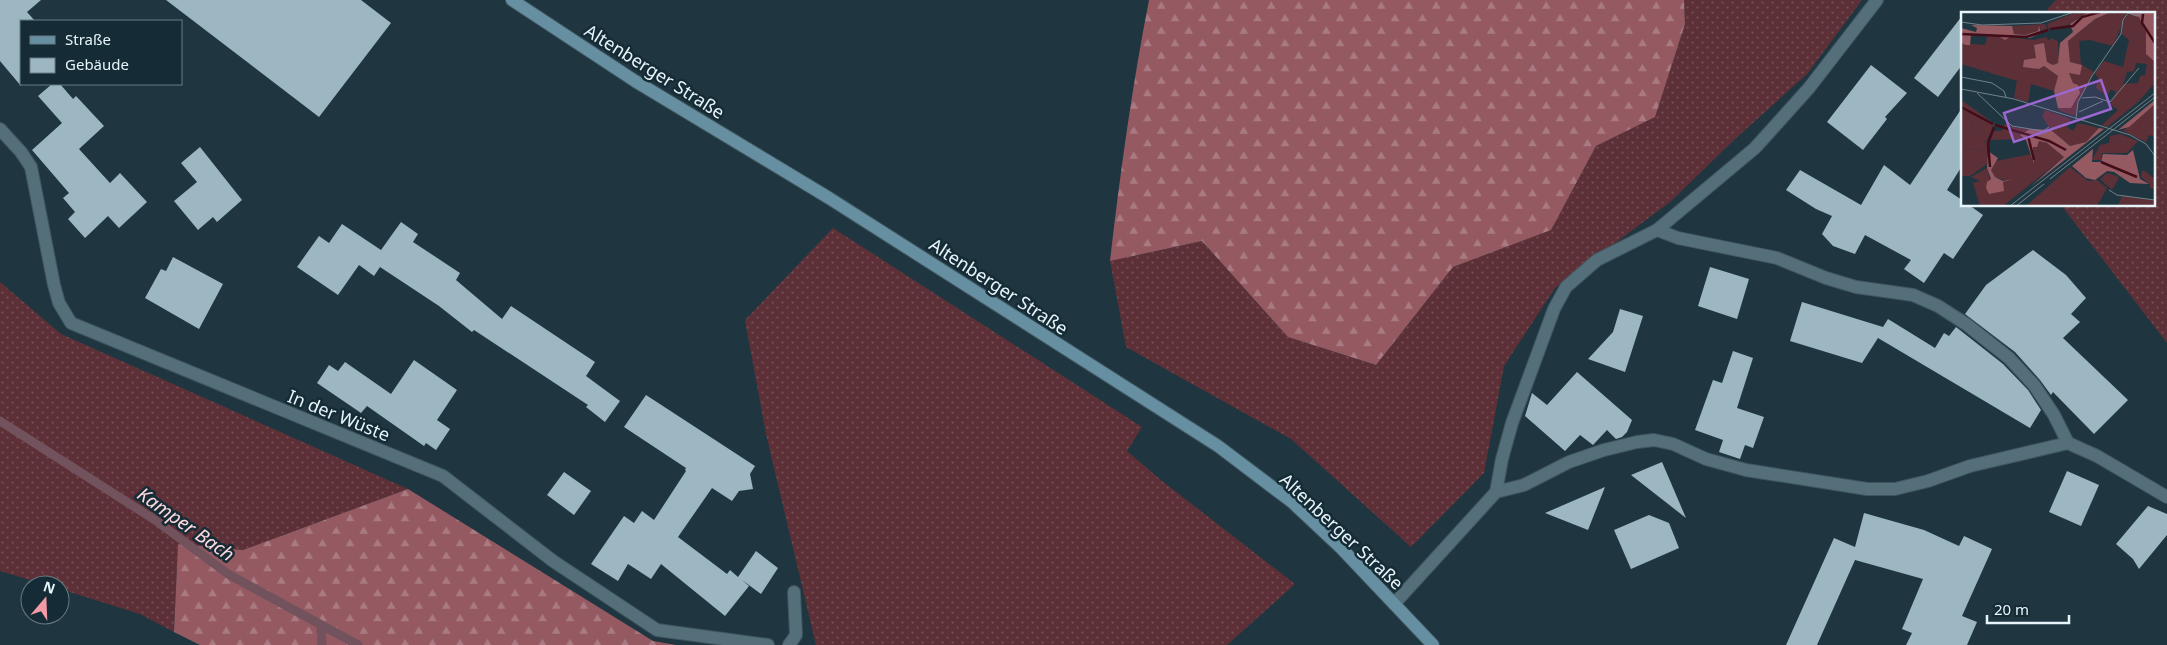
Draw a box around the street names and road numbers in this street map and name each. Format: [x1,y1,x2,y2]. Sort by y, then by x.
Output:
street label: Altenberger Straße [580,18,730,124]
street label: Altenberger Straße [925,232,1073,340]
street label: In der Wüste [284,384,394,446]
street label: Altenberger Straße [1275,467,1409,595]

